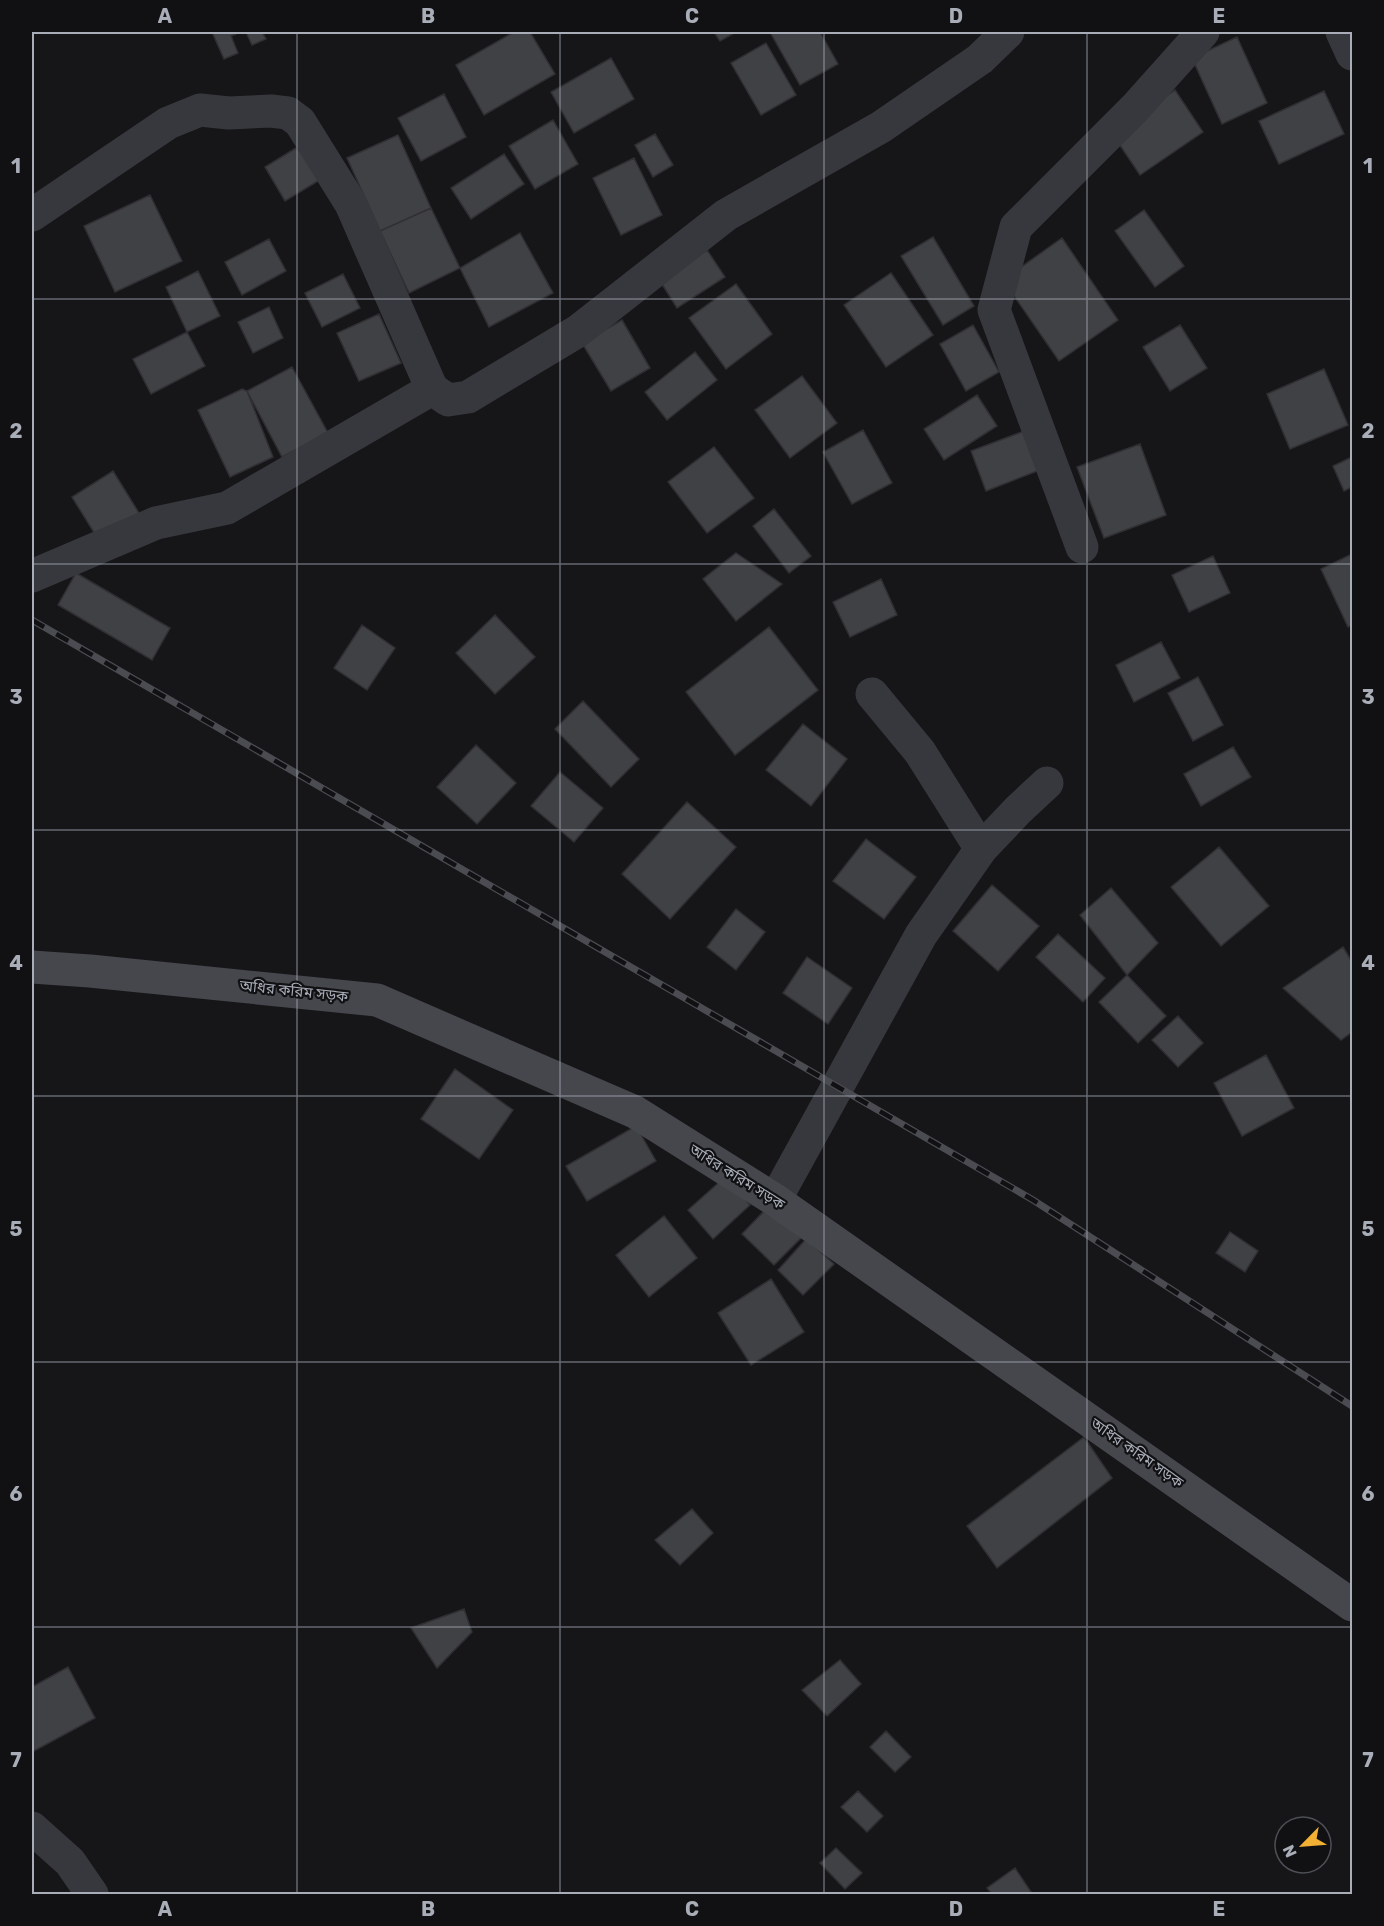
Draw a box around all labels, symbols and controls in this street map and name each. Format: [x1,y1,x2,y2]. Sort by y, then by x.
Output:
text: A [158,4,173,28]
text: B [421,4,435,28]
text: C [685,4,699,28]
text: D [949,4,963,28]
text: E [1213,4,1225,28]
text: 1 [11,154,21,178]
text: 1 [1363,154,1373,178]
text: 2 [10,419,23,443]
text: 2 [1362,419,1375,443]
text: 3 [9,685,23,709]
text: 3 [1361,685,1375,709]
text: 4 [9,951,23,975]
text: 4 [1361,951,1375,975]
street label: অধির করিম সড়ক [238,976,350,1006]
street label: অধির করিম সড়ক [685,1140,789,1214]
text: 5 [10,1217,23,1241]
text: 5 [1362,1217,1375,1241]
street label: অধির করিম সড়ক [1086,1414,1188,1492]
text: 6 [9,1482,23,1506]
text: 6 [1361,1482,1375,1506]
text: 7 [10,1748,22,1772]
text: 7 [1362,1748,1374,1772]
north arrow [1273,1815,1333,1875]
text: N [1279,1842,1301,1860]
text: A [158,1897,173,1921]
text: B [421,1897,435,1921]
text: C [685,1897,699,1921]
text: D [949,1897,963,1921]
text: E [1213,1897,1225,1921]

